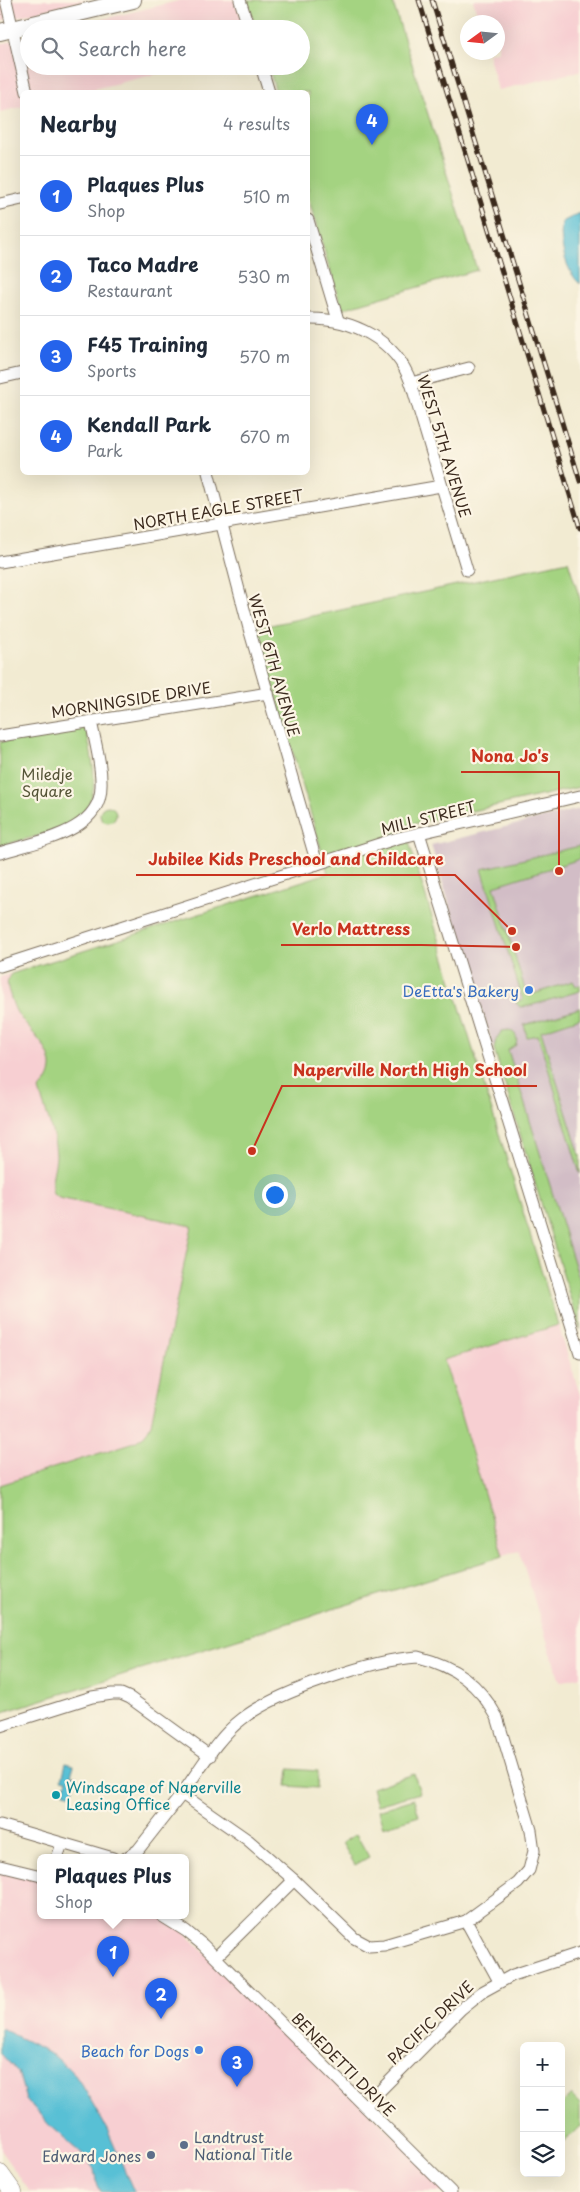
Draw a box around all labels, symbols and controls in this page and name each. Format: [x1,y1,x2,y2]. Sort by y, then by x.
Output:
north arrow [460,15,505,60]
search box [20,20,310,75]
icon: search [38,34,66,62]
text: Search here [78,34,187,62]
pin: 4 [356,104,388,145]
text: Nearby [40,107,117,139]
text: 4 results [223,111,290,135]
text: Plaques Plus [87,170,204,198]
text: 1 [52,184,60,208]
text: 510 m [242,184,290,208]
text: Shop [87,198,125,222]
text: Taco Madre [87,250,199,278]
text: 2 [50,264,62,288]
text: 530 m [237,264,290,288]
text: Restaurant [87,278,173,302]
text: F45 Training [87,330,208,358]
text: 3 [51,344,61,368]
text: 570 m [239,344,290,368]
text: Sports [87,358,136,382]
street label: WEST 5TH AVENUE [412,372,478,520]
text: Kendall Park [87,410,211,438]
text: 4 [51,424,61,448]
text: 670 m [240,424,290,448]
text: Park [87,438,123,462]
street label: NORTH EAGLE STREET [131,483,305,535]
street label: WEST 6TH AVENUE [244,591,306,739]
street label: MORNINGSIDE DRIVE [49,675,213,723]
callout: Nona Jo's [461,741,559,772]
text: Nona Jo's [471,743,549,767]
park label: Miledje Square [21,762,73,802]
street label: MILL STREET [378,794,479,840]
callout: Jubilee Kids Preschool and Childcare [136,844,455,875]
text: Jubilee Kids Preschool and Childcare [148,846,444,870]
callout: Verlo Mattress [281,914,421,945]
text: Verlo Mattress [292,916,410,940]
place label: DeEtta's Bakery [403,979,519,1002]
marker: DeEtta's Bakery [523,984,535,996]
callout: Naperville North High School [282,1055,537,1086]
text: Naperville North High School [293,1057,527,1081]
your location [262,1182,288,1208]
place label: Windscape of Naperville Leasing Office [66,1775,241,1815]
marker: Windscape of Naperville Leasing Office [50,1789,62,1801]
popup [37,1854,189,1919]
text: Plaques Plus [54,1861,172,1889]
text: Shop [54,1889,93,1913]
pin: 1 [97,1936,129,1977]
street label: PACIFIC DRIVE [382,1975,478,2069]
pin: 2 [145,1978,177,2019]
street label: BENEDETTI DRIVE [287,2007,401,2121]
place label: Beach for Dogs [80,2039,189,2062]
map controls [520,2042,565,2177]
button: + [520,2042,565,2087]
marker: Beach for Dogs [193,2044,205,2056]
pin: 3 [221,2046,253,2087]
button: − [520,2087,565,2132]
place label: Landtrust National Title [194,2125,293,2165]
button: layers [520,2132,565,2177]
marker: Landtrust National Title [178,2139,190,2151]
place label: Edward Jones [42,2144,141,2167]
marker: Edward Jones [145,2149,157,2161]

